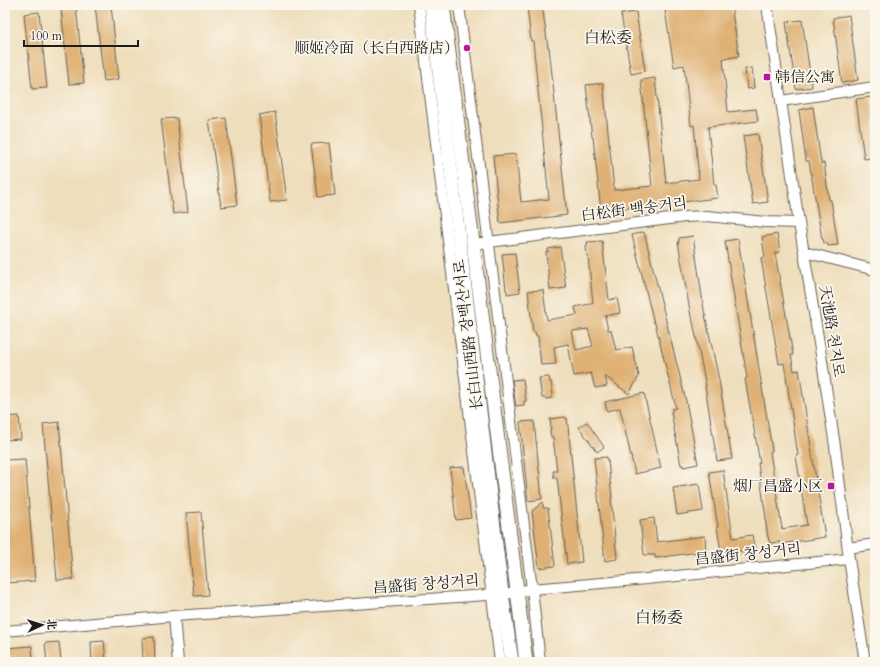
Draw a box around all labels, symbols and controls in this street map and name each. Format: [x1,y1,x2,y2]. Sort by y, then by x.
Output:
scale bar [24,22,138,48]
district label: 白松委 [584,27,632,49]
text: 100 m [30,28,63,44]
place label: 顺姬冷面（长白西路店） [294,38,459,58]
marker: 顺姬冷面（长白西路店） [462,43,472,53]
place label: 韩信公寓 [775,67,835,87]
marker: 韩信公寓 [762,72,772,82]
street label: 白松街 백송거리 [580,193,688,225]
street label: 长白山西路 장백산서로 [449,258,487,411]
street label: 天池路 천지로 [815,284,849,379]
place label: 烟厂昌盛小区 [733,476,823,496]
marker: 烟厂昌盛小区 [826,481,836,491]
street label: 昌盛街 창성거리 [694,538,802,570]
street label: 昌盛街 창성거리 [372,570,480,598]
north arrow [22,605,62,645]
district label: 白杨委 [635,607,683,629]
text: 北 [44,618,59,630]

